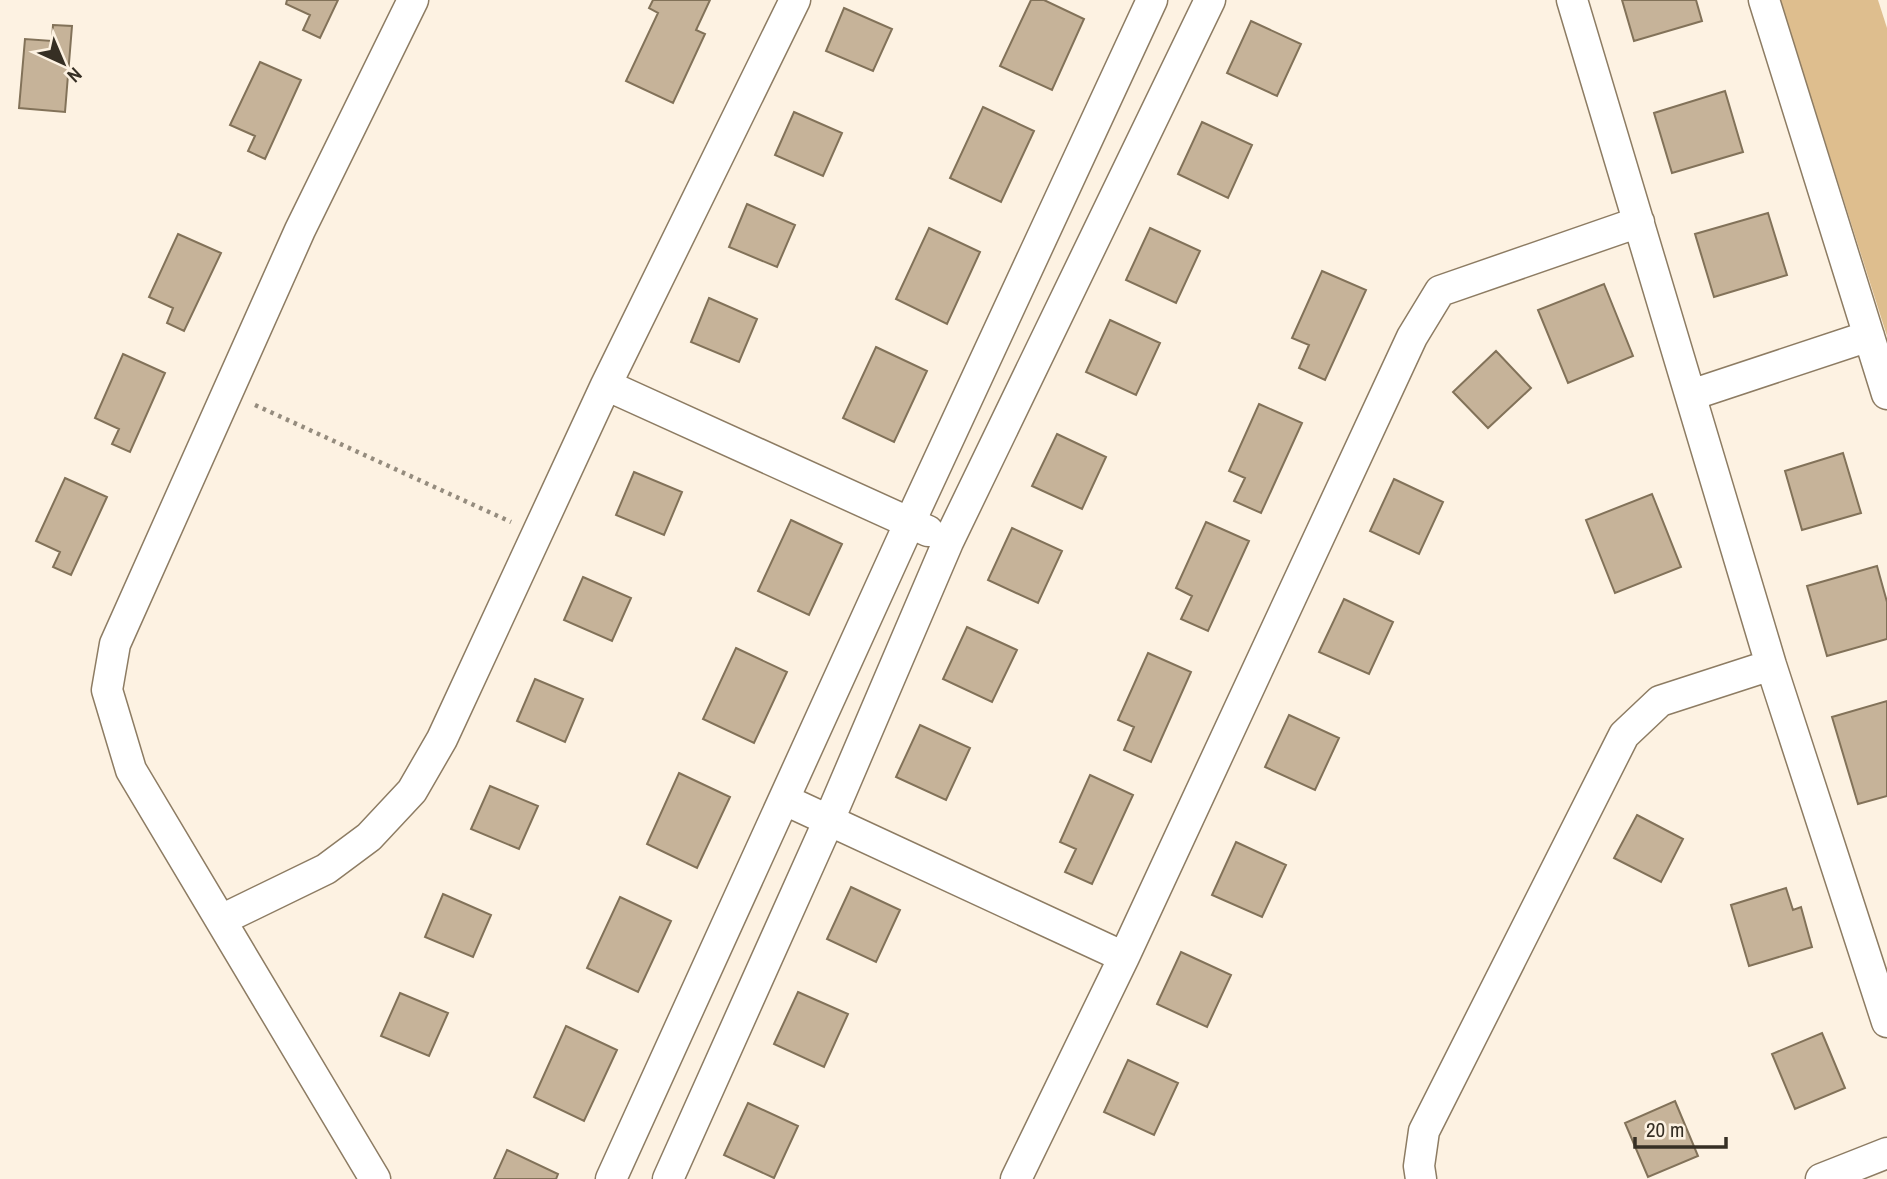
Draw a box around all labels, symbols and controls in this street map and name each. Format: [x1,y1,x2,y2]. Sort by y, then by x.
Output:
north arrow [28,28,98,98]
text: N [62,62,88,88]
scale bar [1635,1106,1726,1150]
text: 20 m [1646,1115,1684,1144]

